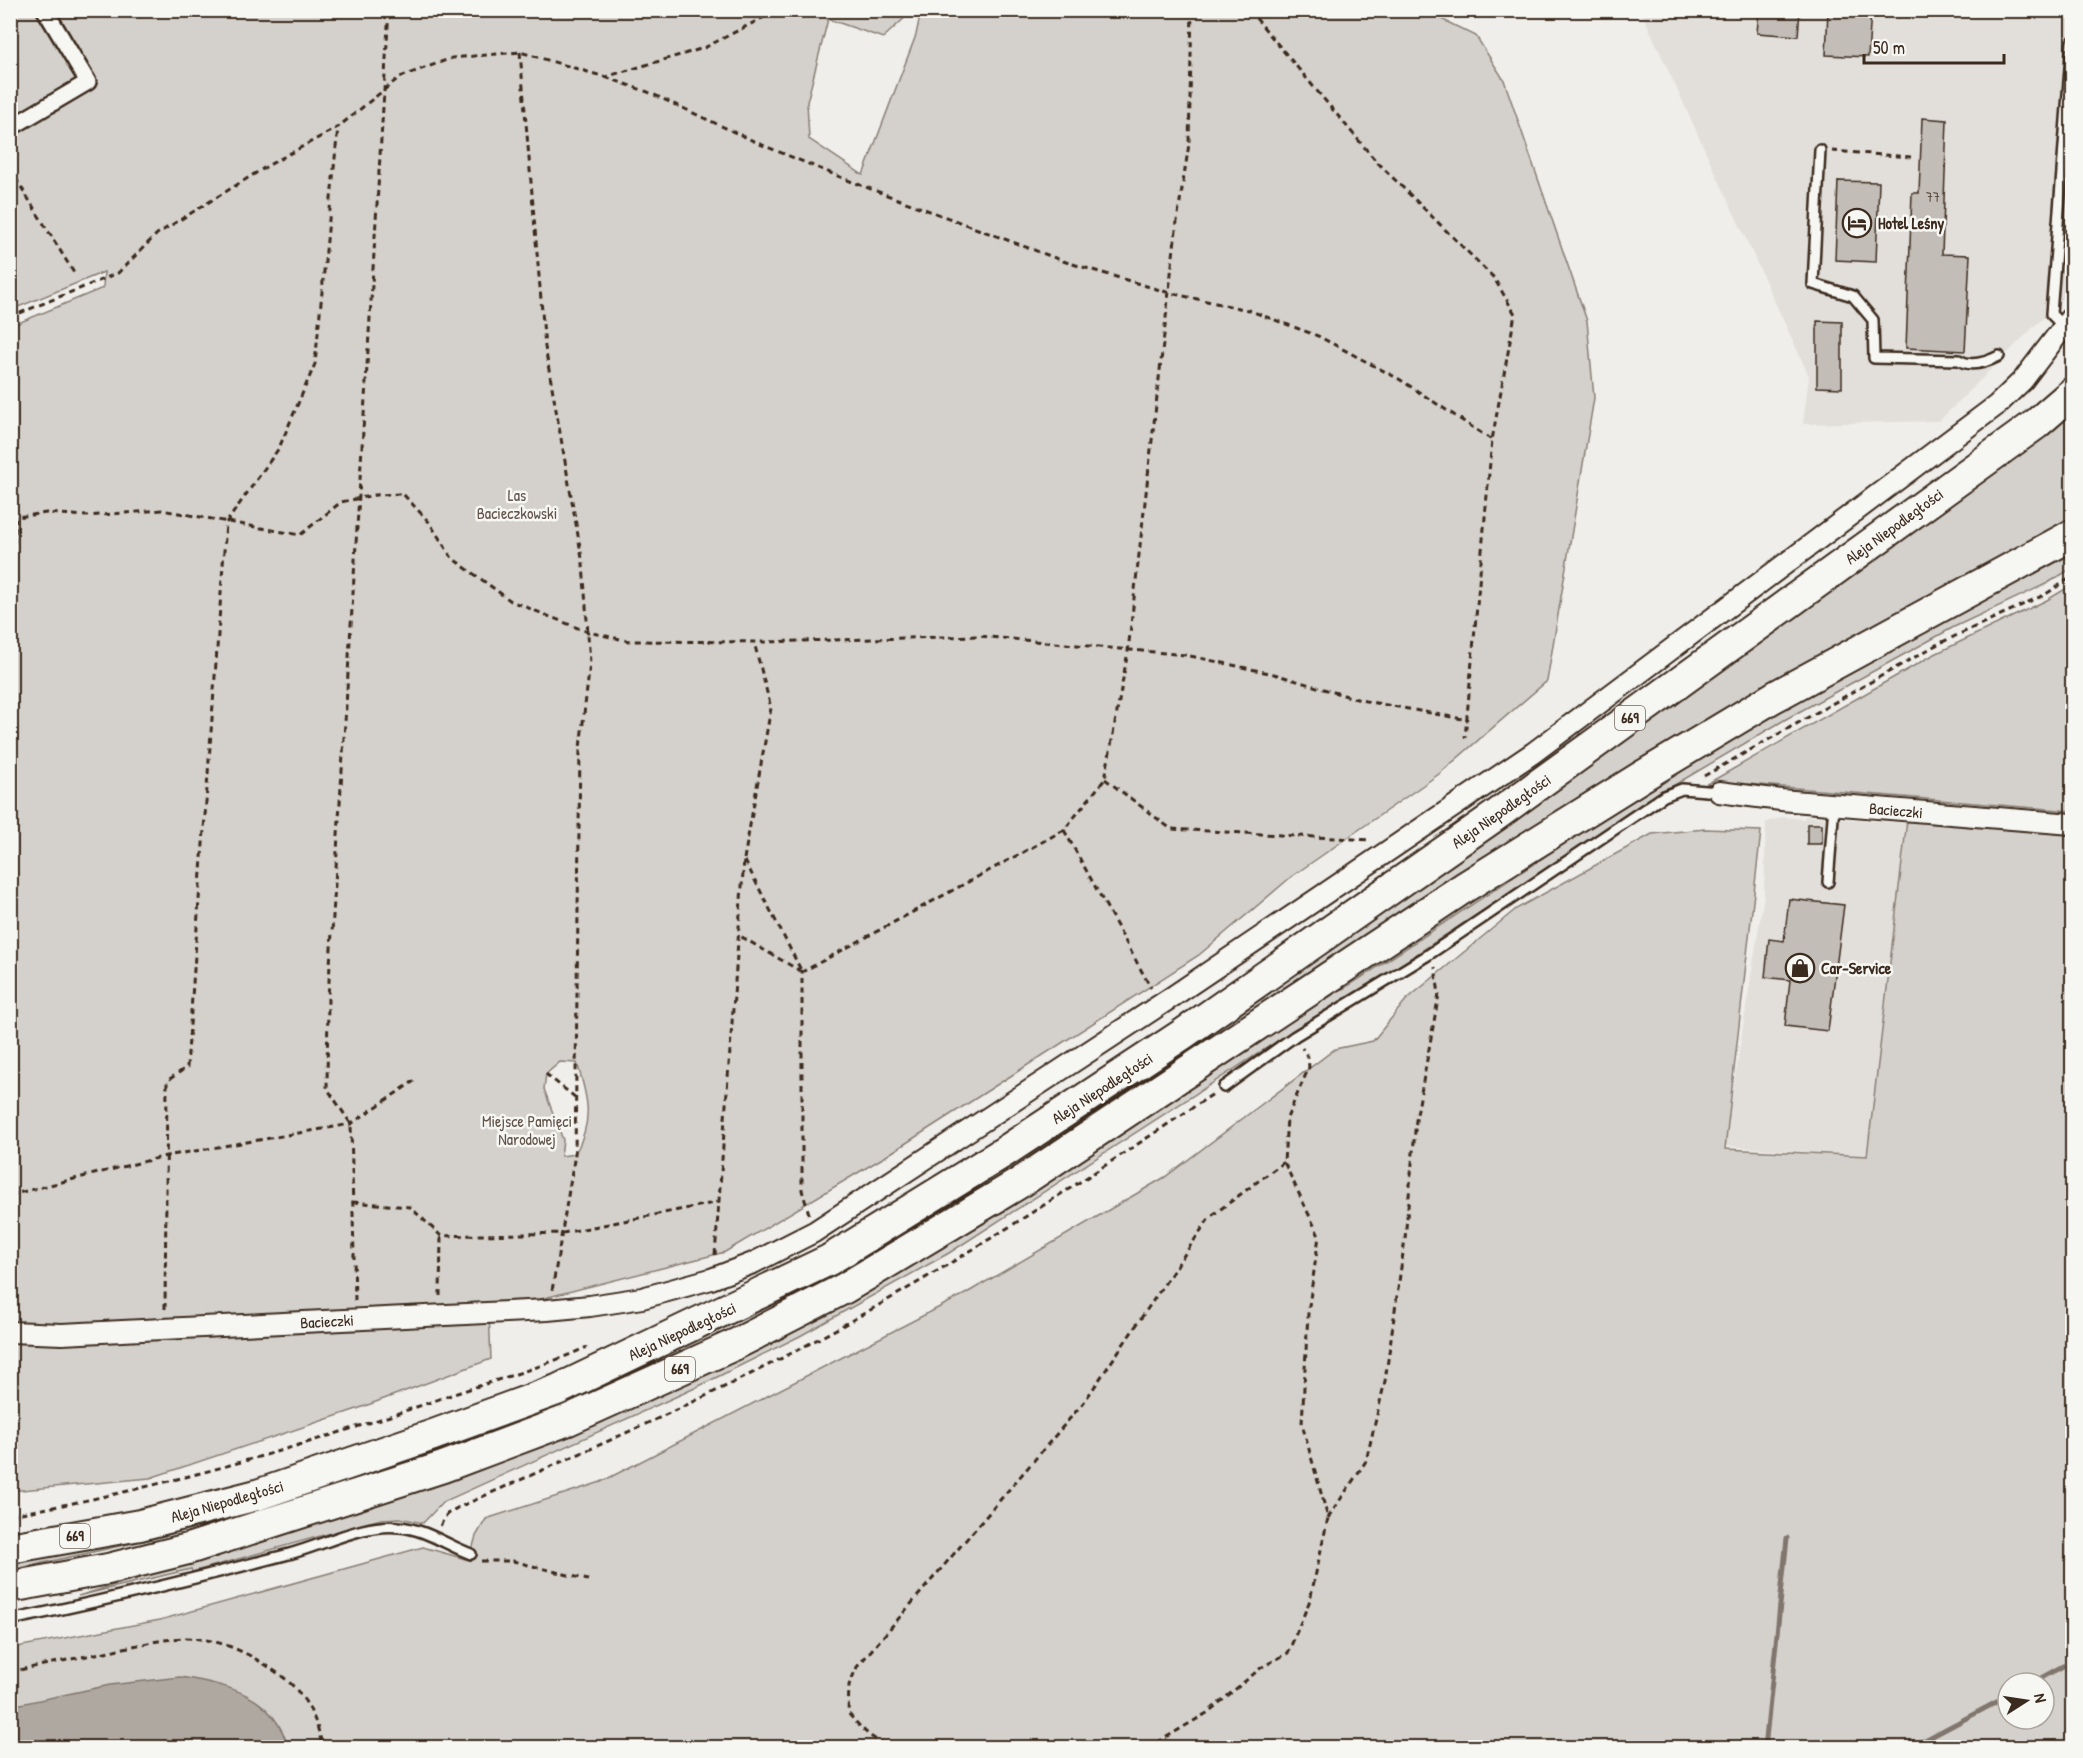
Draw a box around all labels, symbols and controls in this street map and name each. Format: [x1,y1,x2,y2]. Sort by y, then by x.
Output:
scale bar [1864,27,2004,65]
text: 50 m [1873,35,1905,60]
house number: 77 [1926,187,1940,206]
hotel icon: Hotel Leśny [1841,207,1873,239]
place label: Hotel Leśny [1878,212,1944,235]
street label: Aleja Niepodległości [1840,483,1948,569]
park label: Las Bacieczkowski [477,484,557,524]
road number: 669 [1615,706,1645,730]
street label: Aleja Niepodległości [1447,769,1555,853]
street label: Bacieczki [1868,797,1924,823]
shop icon: Car-Service [1784,952,1816,984]
place label: Car-Service [1821,957,1892,979]
street label: Aleja Niepodległości [1047,1047,1157,1129]
park label: Miejsce Pamięci Narodowej [482,1110,572,1150]
street label: Aleja Niepodległości [625,1296,739,1366]
street label: Bacieczki [300,1309,354,1333]
road number: 669 [665,1357,695,1381]
street label: Aleja Niepodległości [168,1474,286,1528]
road number: 669 [60,1524,90,1548]
north arrow [1996,1671,2056,1731]
text: N [2029,1691,2052,1705]

